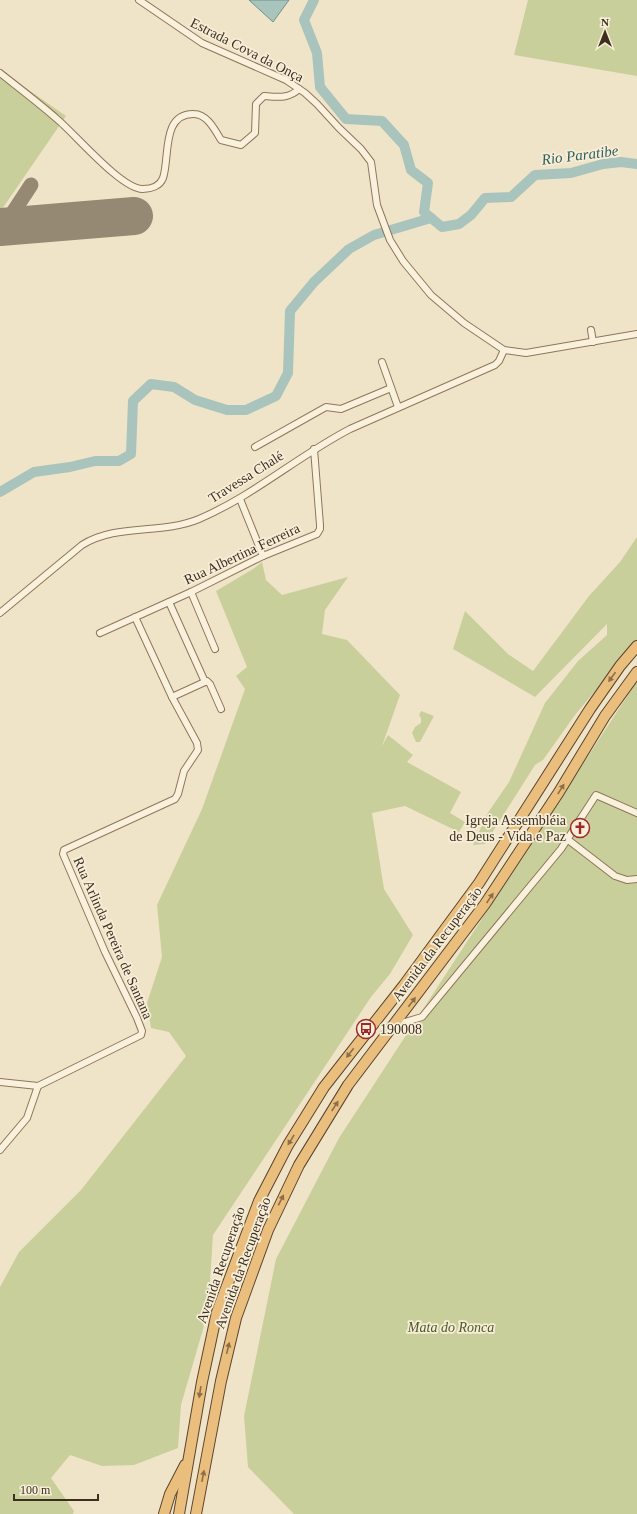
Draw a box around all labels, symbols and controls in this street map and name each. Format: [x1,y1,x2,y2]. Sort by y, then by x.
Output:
north arrow [585,12,625,52]
street label: Estrada Cova da Onça [188,15,307,85]
text: N [601,16,609,28]
water label: Rio Paratibe [540,142,620,168]
street label: Travessa Chalé [206,448,286,506]
street label: Rua Albertina Ferreira [182,520,303,587]
one-way arrow [608,671,616,682]
one-way arrow [557,783,564,795]
place label: Igreja Assembléia de Deus - Vida e Paz [449,813,567,844]
church icon: Igreja Assembléia de Deus - Vida e Paz [569,817,591,839]
street label: Rua Arlinda Pereira de Santana [70,855,156,1022]
street label: Avenida da Recuperação [389,884,485,1004]
one-way arrow [486,892,494,903]
one-way arrow [408,997,416,1007]
bus stop icon: 190008 [355,1018,377,1040]
place label: 190008 [380,1022,422,1037]
one-way arrow [346,1048,355,1059]
one-way arrow [331,1100,338,1112]
one-way arrow [288,1134,295,1146]
one-way arrow [278,1194,284,1205]
street label: Avenida da Recuperação [212,1195,274,1331]
street label: Avenida Recuperação [194,1205,248,1325]
park label: Mata do Ronca [407,1320,494,1335]
one-way arrow [225,1342,231,1354]
one-way arrow [197,1386,203,1398]
one-way arrow [200,1470,206,1482]
scale bar [14,1476,98,1502]
text: 100 m [20,1483,51,1497]

